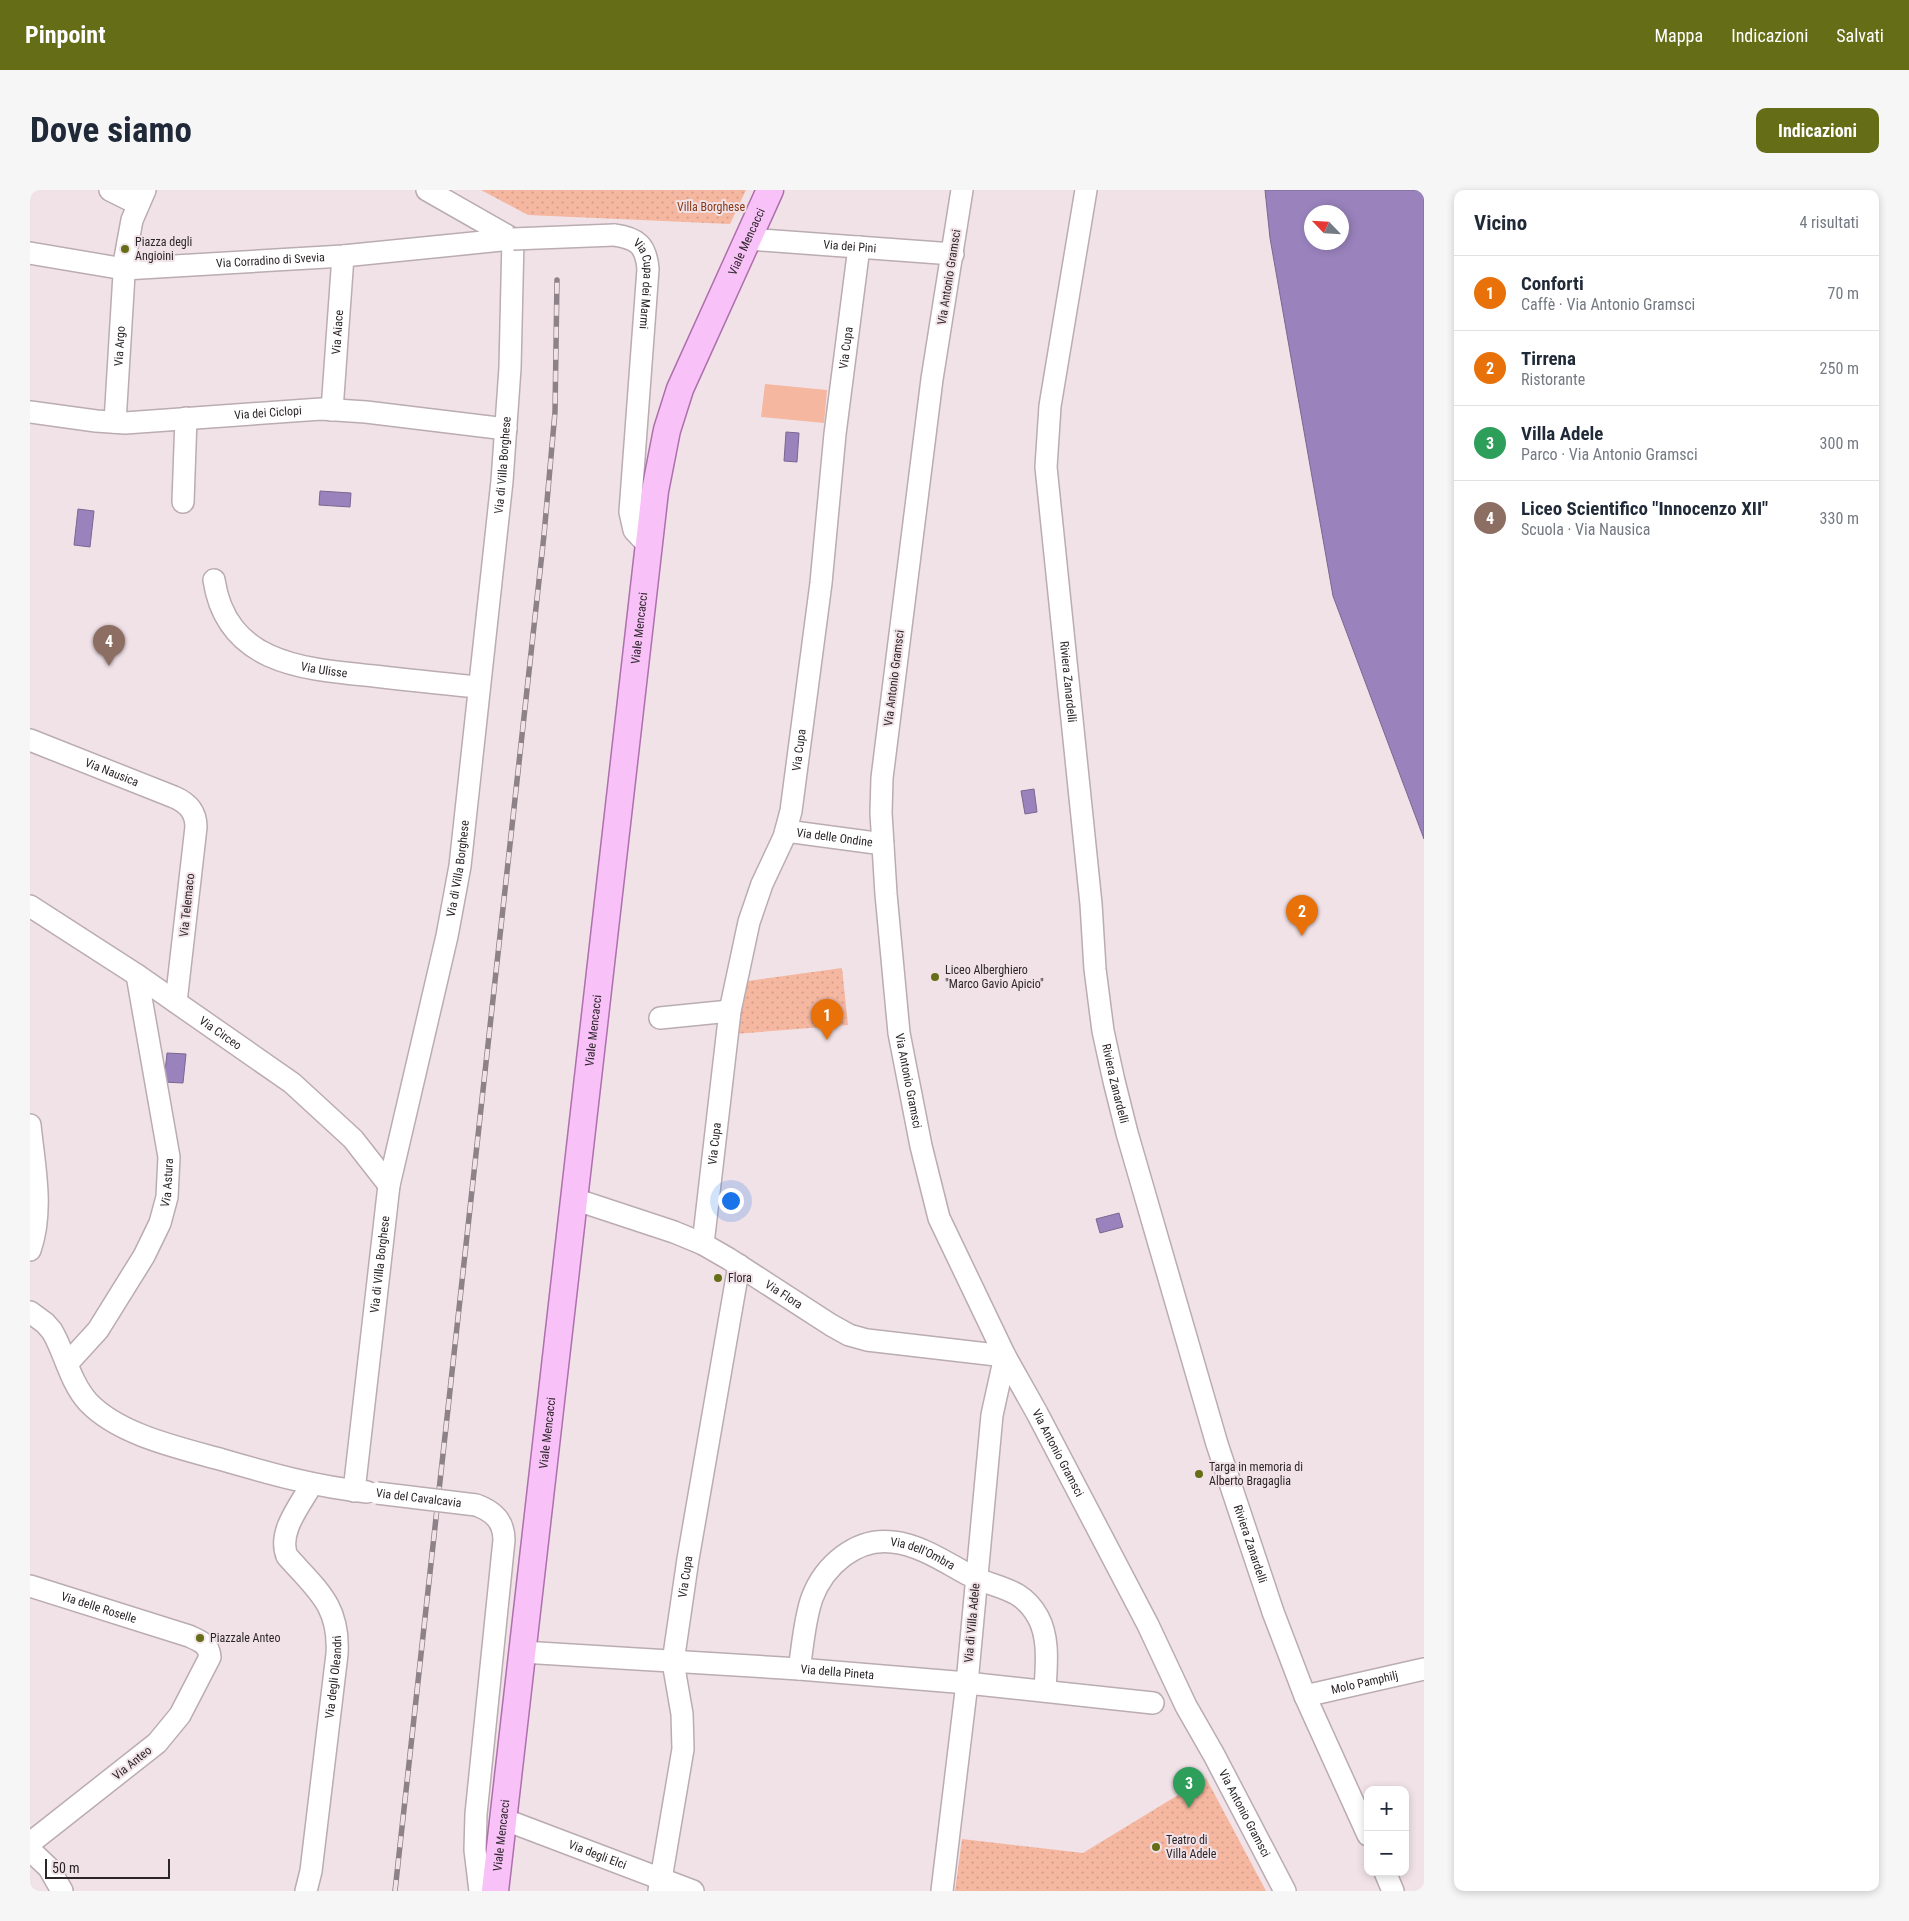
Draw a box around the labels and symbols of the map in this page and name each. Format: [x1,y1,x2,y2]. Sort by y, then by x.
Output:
park label: Villa Borghese [677,200,745,214]
north arrow [1304,205,1349,250]
street label: Viale Mencacci [725,206,768,277]
street label: Via Antonio Gramsci [935,228,963,326]
place label: Piazza degli Angioini [135,235,192,263]
street label: Via Cupa dei Marmi [631,235,655,330]
street label: Via dei Pini [823,238,877,255]
marker: Piazza degli Angioini [119,243,131,255]
street label: Via Corradino di Svevia [216,250,325,271]
street label: Via Aiace [329,309,346,355]
street label: Via Argo [111,326,128,367]
street label: Via Cupa [836,326,856,370]
street label: Via dei Ciclopi [234,403,302,422]
street label: Via di Villa Borghese [491,416,514,515]
street label: Viale Mencacci [628,592,650,665]
pin: 4 [93,625,125,666]
street label: Via Antonio Gramsci [881,629,907,727]
street label: Riviera Zanardelli [1057,640,1079,723]
street label: Via Ulisse [299,659,349,680]
street label: Via Cupa [789,728,809,772]
street label: Via Nausica [83,755,141,789]
street label: Via di Villa Borghese [444,819,472,918]
street label: Via delle Ondine [796,825,874,850]
street label: Via Telemaco [177,873,197,937]
pin: 2 [1286,895,1318,936]
place label: Liceo Alberghiero "Marco Gavio Apicio" [945,963,1044,991]
marker: Liceo Alberghiero "Marco Gavio Apicio" [929,971,941,983]
street label: Viale Mencacci [582,994,604,1067]
pin: 1 [811,999,843,1040]
street label: Via Circeo [197,1014,244,1053]
street label: Via Antonio Gramsci [892,1032,924,1130]
street label: Riviera Zanardelli [1099,1042,1131,1125]
street label: Via Cupa [705,1122,724,1165]
street label: Via Astura [158,1158,176,1209]
your location [718,1188,744,1214]
street label: Via di Villa Borghese [367,1215,392,1314]
place label: Flora [728,1271,752,1285]
marker: Flora [712,1272,724,1284]
street label: Via Flora [762,1277,805,1312]
street label: Viale Mencacci [536,1396,558,1470]
street label: Via Antonio Gramsci [1029,1407,1087,1499]
place label: Targa in memoria di Alberto Bragaglia [1209,1460,1303,1488]
marker: Targa in memoria di Alberto Bragaglia [1193,1468,1205,1480]
street label: Via del Cavalcavia [375,1486,462,1510]
street label: Riviera Zanardelli [1231,1503,1270,1585]
street label: Via dell'Ombra [890,1535,958,1573]
street label: Via Cupa [675,1554,695,1599]
street label: Via di Villa Adele [962,1582,982,1663]
street label: Via delle Roselle [59,1589,138,1626]
place label: Piazzale Anteo [210,1631,281,1645]
marker: Piazzale Anteo [194,1632,206,1644]
street label: Via degli Oleandri [322,1635,344,1719]
street label: Via della Pineta [800,1662,875,1682]
street label: Molo Pamphilj [1330,1668,1399,1697]
street label: Via Anteo [110,1743,154,1783]
pin: 3 [1173,1767,1205,1808]
street label: Via Antonio Gramsci [1216,1767,1273,1859]
street label: Viale Mencacci [490,1799,512,1872]
place label: Teatro di Villa Adele [1166,1833,1217,1861]
street label: Via degli Elci [567,1837,628,1872]
marker: Teatro di Villa Adele [1150,1841,1162,1853]
scale bar [45,1856,170,1879]

